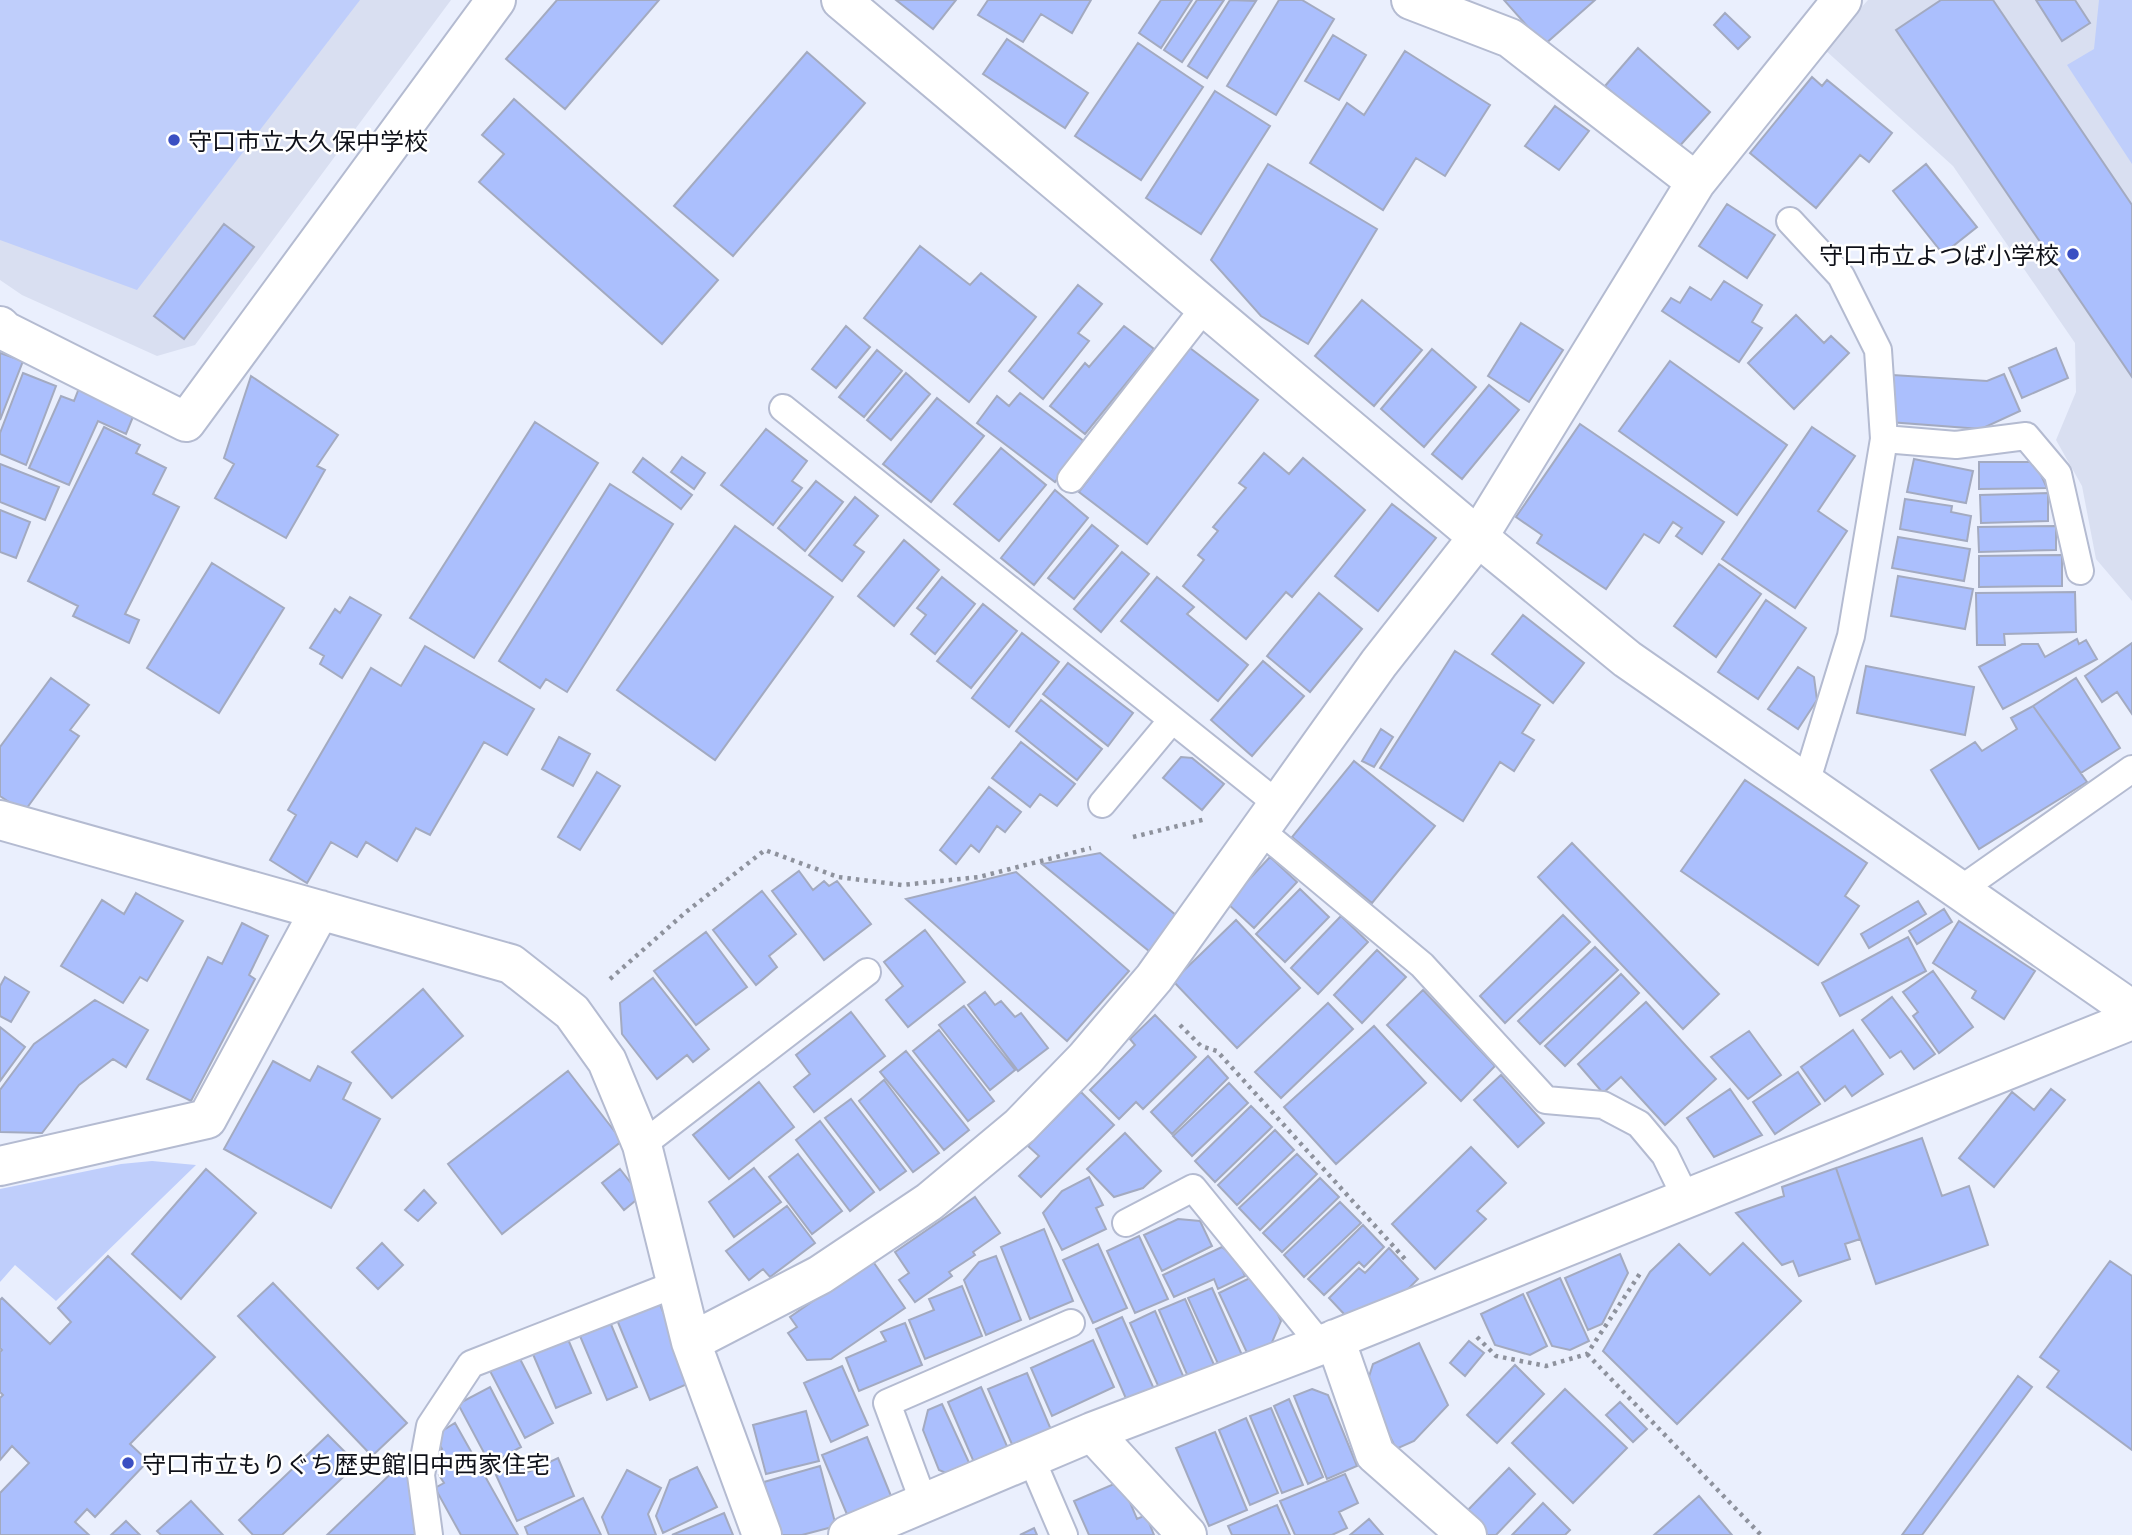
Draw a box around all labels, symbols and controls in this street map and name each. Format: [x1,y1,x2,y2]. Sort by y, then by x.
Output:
place label: 守口市立大久保中学校 [188,124,428,157]
marker: 守口市立大久保中学校 [166,132,182,148]
place label: 守口市立よつば小学校 [1819,238,2059,271]
marker: 守口市立よつば小学校 [2065,246,2081,262]
place label: 守口市立もりぐち歴史館旧中西家住宅 [142,1447,550,1480]
marker: 守口市立もりぐち歴史館旧中西家住宅 [120,1455,136,1471]

